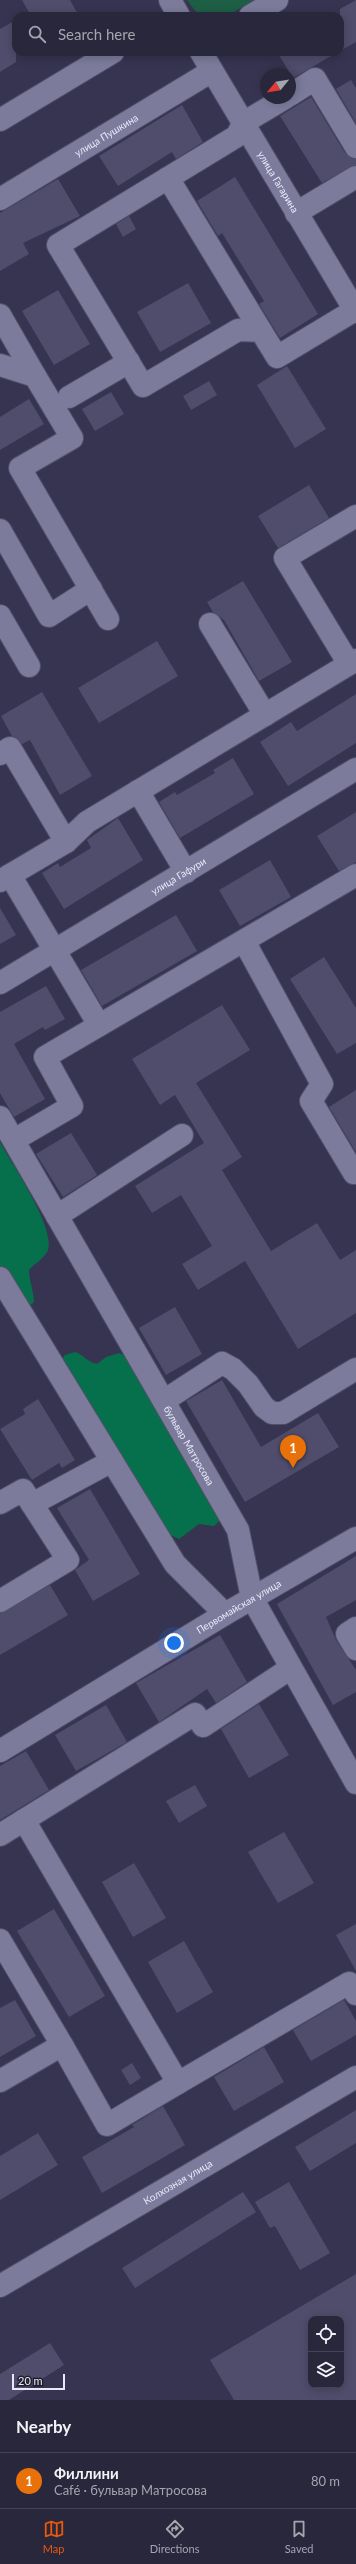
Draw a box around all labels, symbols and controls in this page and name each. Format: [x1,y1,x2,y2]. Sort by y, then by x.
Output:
search box [12,12,344,56]
icon: search [26,23,48,45]
text: Search here [58,25,135,43]
north arrow [260,68,296,104]
street label: улица Пушкина [72,111,140,159]
street label: улица Гагарина [255,149,301,215]
street label: улица Гафури [149,855,208,897]
street label: бульвар Матросова [162,1403,217,1487]
pin: 1 [280,1435,306,1468]
street label: Первомайская улица [194,1577,283,1636]
your location [164,1633,184,1653]
street label: Колхозная улица [141,2157,214,2207]
map controls [308,2316,344,2388]
button: locate [308,2316,344,2352]
button: layers [308,2352,344,2388]
scale bar [12,2372,65,2391]
text: 20 m [18,2374,43,2387]
text: Nearby [16,2416,71,2437]
text: Филлини [54,2464,119,2482]
text: 1 [25,2473,33,2489]
text: 80 m [311,2473,340,2489]
text: Café · бульвар Матросова [54,2482,207,2498]
tab: Map [43,2518,65,2555]
tab: Directions [150,2518,199,2555]
tab: Saved [285,2518,313,2555]

